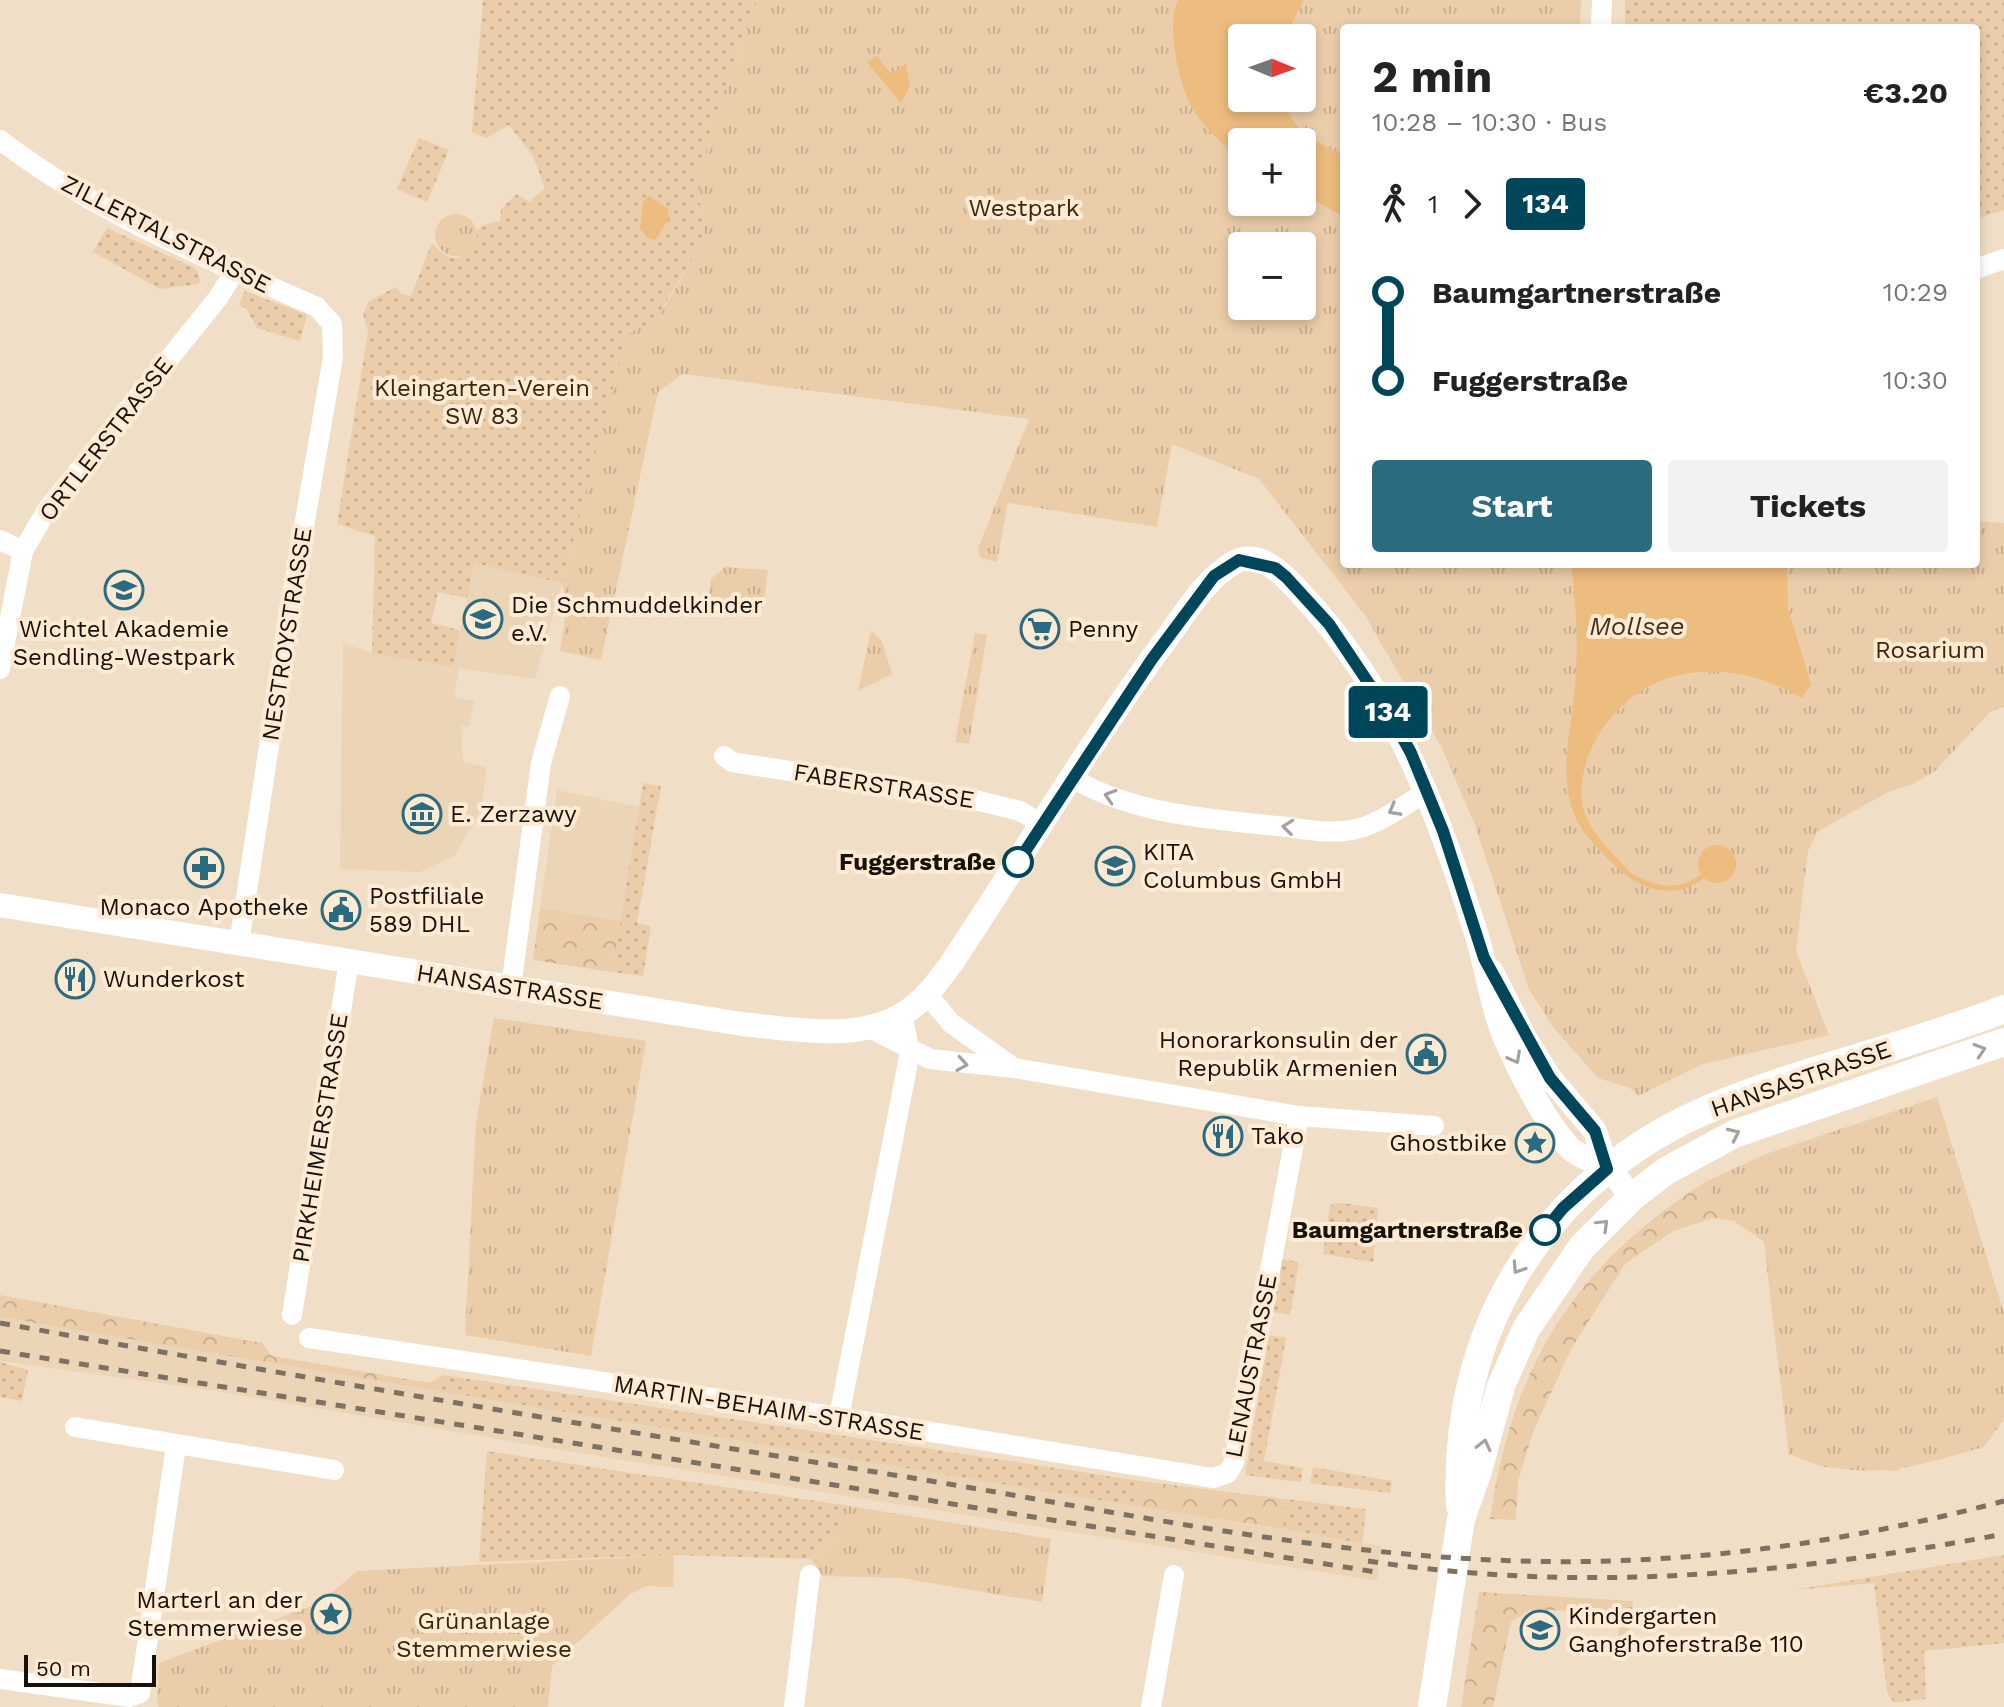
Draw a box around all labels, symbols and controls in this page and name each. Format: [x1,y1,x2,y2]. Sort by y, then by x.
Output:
north arrow [1228,24,1316,112]
map controls [1228,24,1316,320]
text: 2 min [1372,51,1492,103]
text: €3.20 [1863,75,1948,110]
text: 10:28 – 10:30 · Bus [1372,107,1607,137]
button: + [1228,128,1316,216]
street label: ZILLERTALSTRASSE [57,169,275,299]
icon: walk [1372,182,1416,226]
icon: forward [1450,182,1494,226]
text: 134 [1522,187,1569,220]
text: 1 [1428,189,1438,219]
park label: Westpark [969,194,1080,222]
button: − [1228,232,1316,320]
text: Baumgartnerstraße [1432,275,1721,310]
text: 10:29 [1883,277,1948,307]
street label: ORTLERSTRASSE [33,351,179,527]
text: Fuggerstraße [1432,363,1628,398]
text: 10:30 [1883,365,1948,395]
park label: Kleingarten-Verein SW 83 [374,374,590,430]
button: Start [1372,460,1652,552]
button: Tickets [1668,460,1948,552]
street label: NESTROYSTRASSE [256,525,318,743]
school or university icon: Wichtel Akademie Sendling-Westpark [103,569,145,611]
place label: Die Schmuddelkinder e.V. [511,591,763,647]
school or university icon: Die Schmuddelkinder e.V. [462,598,504,640]
supermarket icon: Penny [1019,608,1061,650]
water label: Mollsee [1589,611,1685,641]
place label: Wichtel Akademie Sendling-Westpark [13,615,236,671]
place label: Penny [1068,615,1139,643]
park label: Rosarium [1875,636,1985,664]
line badge: 134 [1342,686,1434,738]
text: 134 [1365,695,1411,728]
street label: FABERSTRASSE [792,758,976,814]
one-way arrow [1103,789,1117,805]
museum icon: E. Zerzawy [401,793,443,835]
place label: E. Zerzawy [450,800,577,828]
one-way arrow [1388,800,1403,816]
one-way arrow [1281,819,1294,836]
place label: KITA Columbus GmbH [1143,838,1342,894]
school or university icon: KITA Columbus GmbH [1094,845,1136,887]
pharmacy icon: Monaco Apotheke [183,847,225,889]
marker: Fuggerstraße [1003,847,1033,877]
place label: Fuggerstraße [839,848,996,876]
place label: Postfiliale 589 DHL [369,882,484,938]
public building icon: Postfiliale 589 DHL [320,889,362,931]
place label: Monaco Apotheke [99,893,309,921]
restaurant icon: Wunderkost [54,958,96,1000]
street label: HANSASTRASSE [415,958,605,1016]
place label: Wunderkost [103,965,244,993]
street label: PIRKHEIMERSTRASSE [286,1011,354,1265]
place label: Honorarkonsulin der Republik Armenien [1159,1026,1398,1082]
public building icon: Honorarkonsulin der Republik Armenien [1405,1033,1447,1075]
street label: HANSASTRASSE [1707,1035,1895,1123]
one-way arrow [1973,1044,1987,1060]
one-way arrow [1505,1050,1520,1064]
one-way arrow [955,1055,968,1072]
restaurant icon: Tako [1202,1115,1244,1157]
place label: Tako [1251,1122,1304,1150]
place icon: Ghostbike [1514,1122,1556,1164]
one-way arrow [1726,1128,1741,1144]
place label: Ghostbike [1389,1129,1507,1157]
marker: Baumgartnerstraße [1530,1215,1560,1245]
place label: Baumgartnerstraße [1292,1216,1523,1244]
one-way arrow [1594,1220,1608,1234]
one-way arrow [1513,1259,1528,1273]
street label: LENAUSTRASSE [1219,1272,1283,1460]
street label: MARTIN-BEHAIM-STRASSE [612,1370,926,1446]
one-way arrow [1475,1438,1492,1452]
place label: Marterl an der Stemmerwiese [128,1586,303,1642]
place icon: Marterl an der Stemmerwiese [310,1593,352,1635]
place label: Kindergarten Ganghoferstraße 110 [1568,1602,1804,1658]
park label: Grünanlage Stemmerwiese [396,1607,572,1663]
school or university icon: Kindergarten Ganghoferstraße 110 [1519,1609,1561,1651]
scale bar [24,1651,156,1687]
text: 50 m [36,1656,91,1681]

